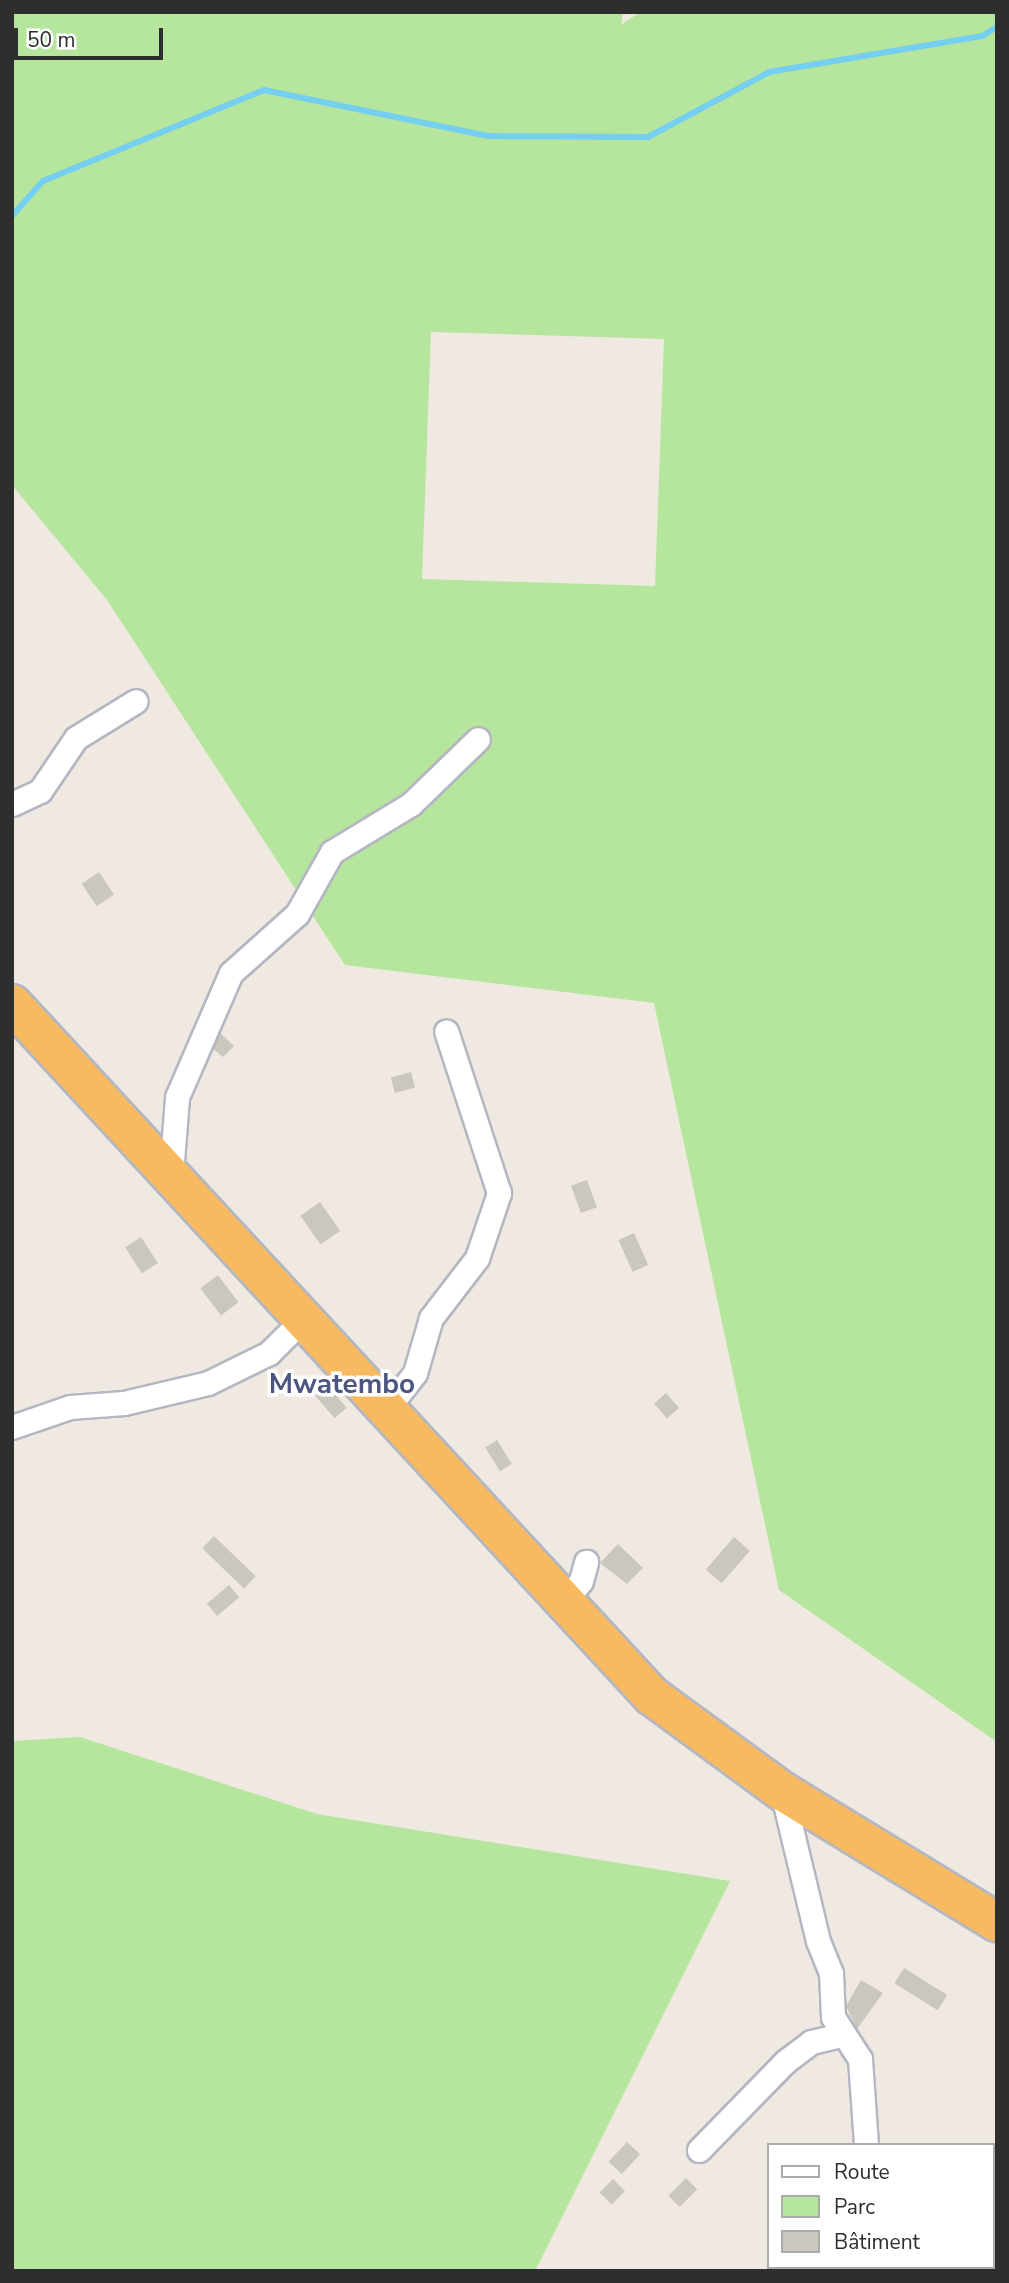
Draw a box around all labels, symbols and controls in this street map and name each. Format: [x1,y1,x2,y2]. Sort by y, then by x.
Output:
scale bar [18,14,166,58]
text: 50 m [27,26,76,54]
district label: Mwatembo [269,1367,415,1401]
legend [768,2143,995,2269]
text: Route [834,2158,890,2186]
text: Parc [834,2193,875,2221]
text: Bâtiment [834,2228,920,2256]

